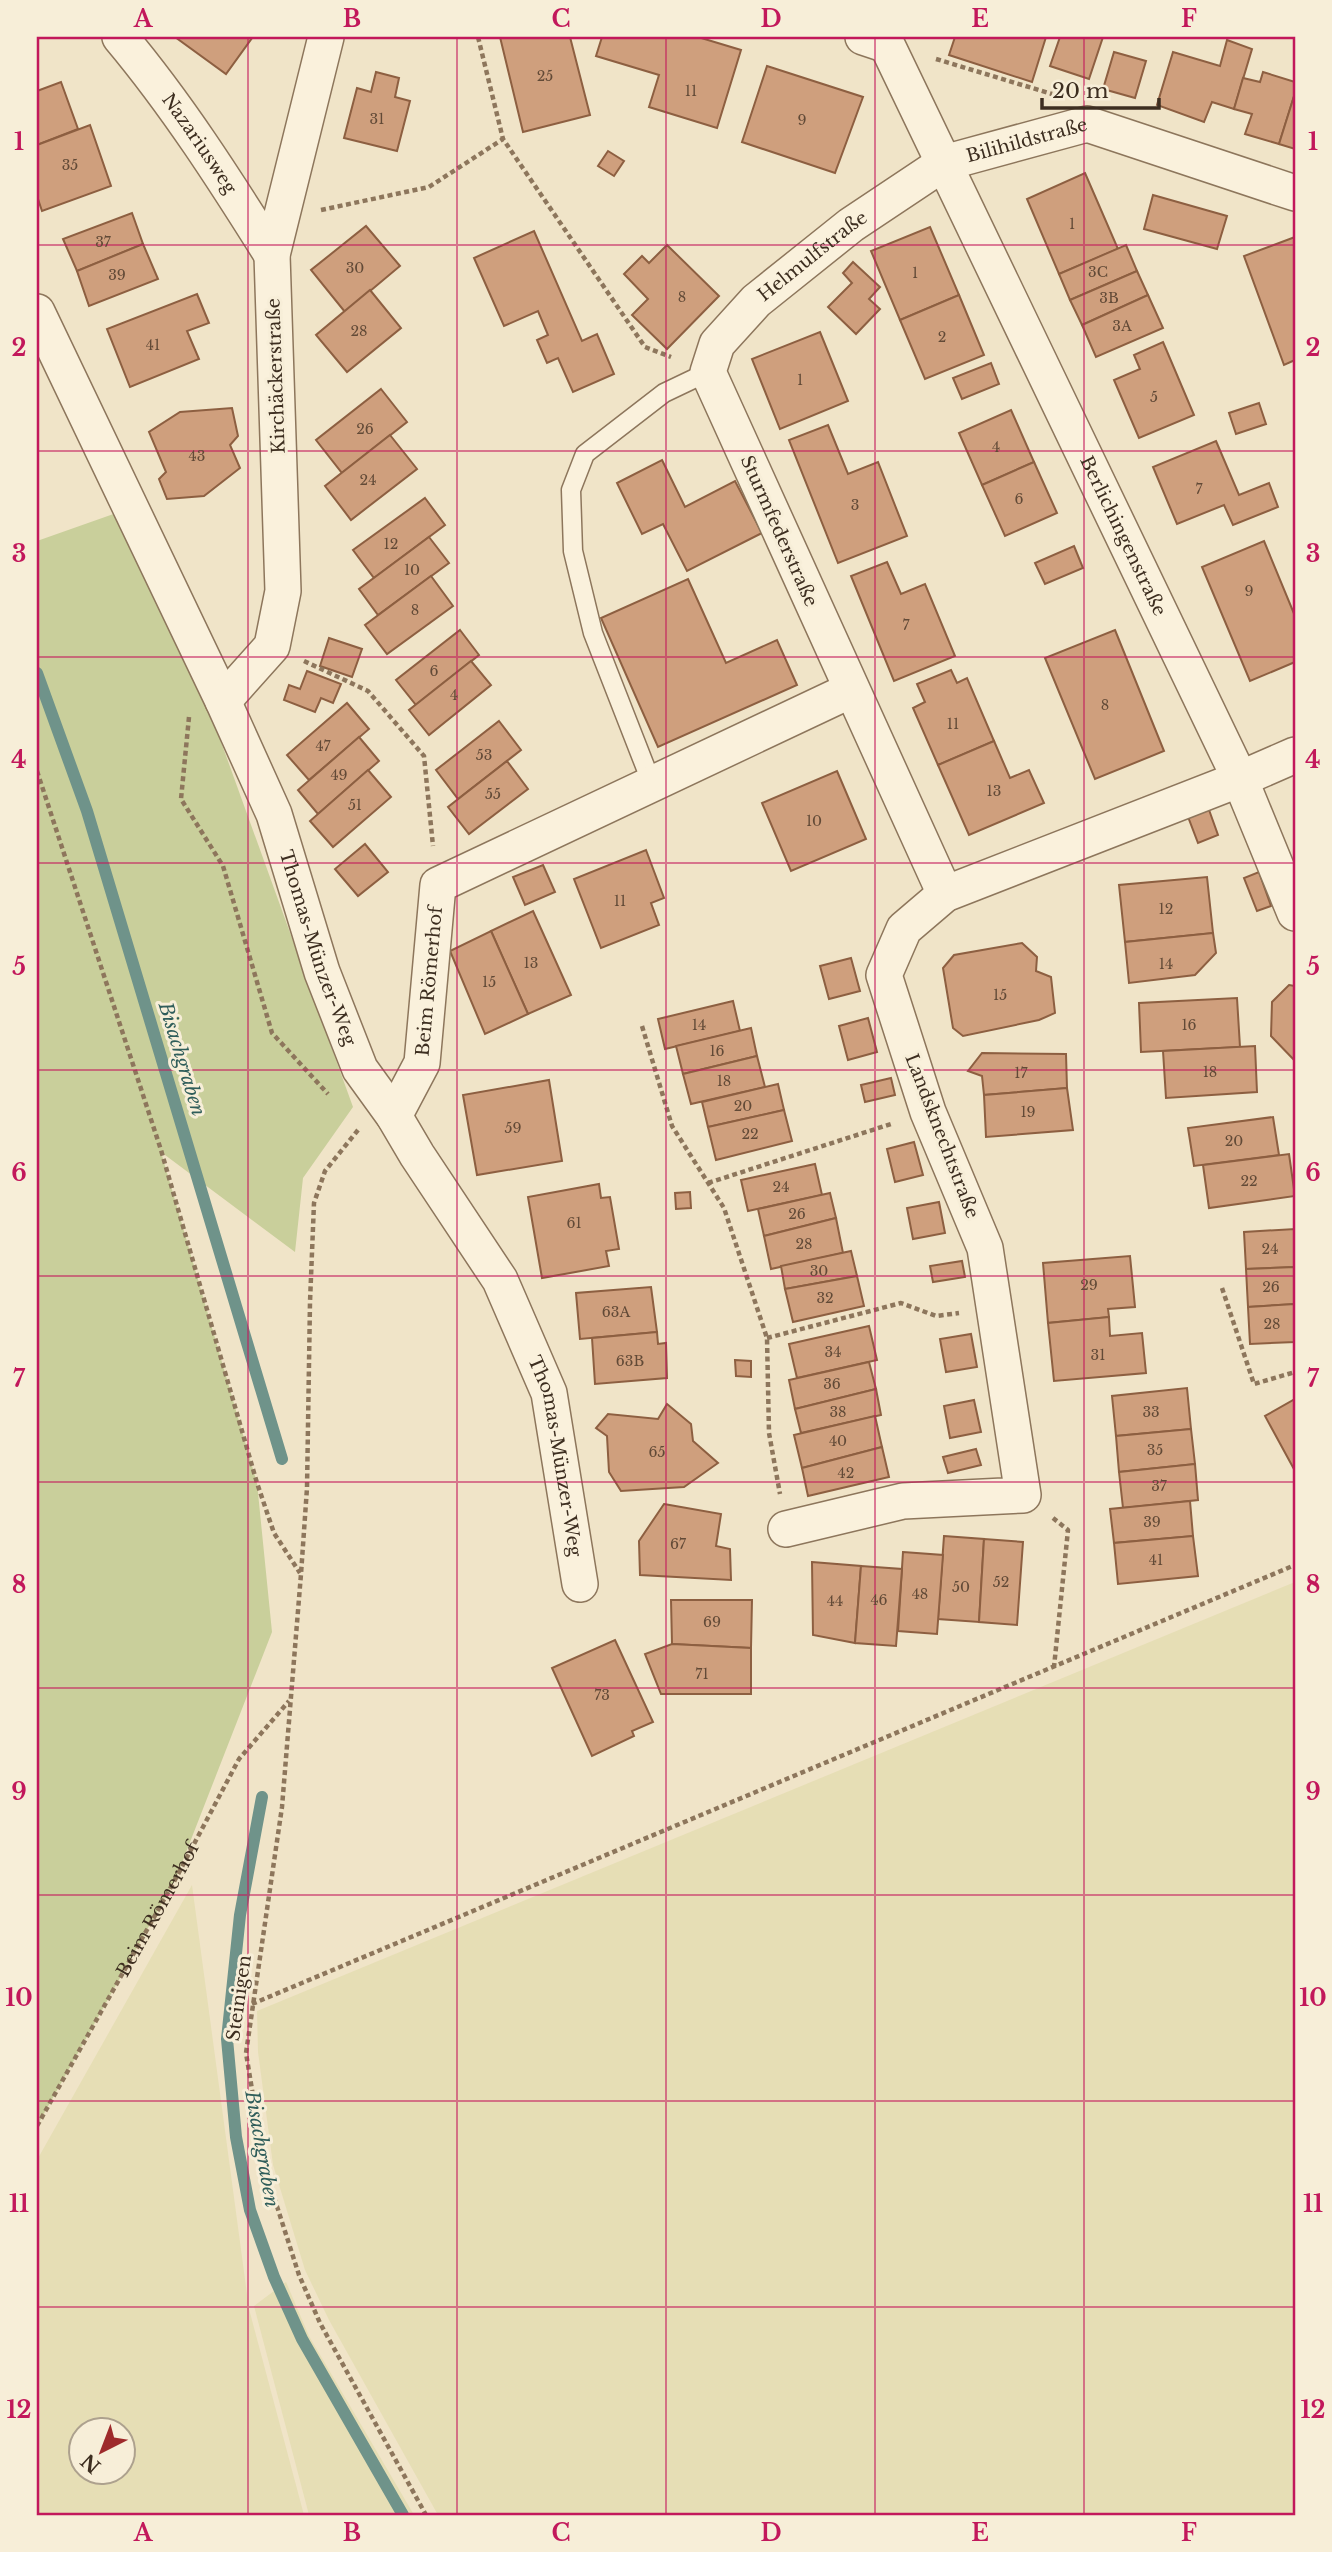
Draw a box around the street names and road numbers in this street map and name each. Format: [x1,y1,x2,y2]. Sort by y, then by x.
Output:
street label: Nazariusweg [157,89,241,198]
street label: Bilihildstraße [964,113,1090,167]
street label: Helmulfstraße [754,206,871,306]
street label: Kirchäckerstraße [262,298,290,454]
street label: Sturmfederstraße [736,452,822,610]
street label: Berlichingenstraße [1075,452,1171,619]
street label: Thomas-Münzer-Weg [275,848,361,1049]
street label: Beim Römerhof [412,903,447,1057]
street label: Landsknechtstraße [900,1051,984,1221]
street label: Thomas-Münzer-Weg [523,1352,586,1558]
street label: Beim Römerhof [112,1836,205,1981]
street label: Steinigen [222,1954,256,2042]

